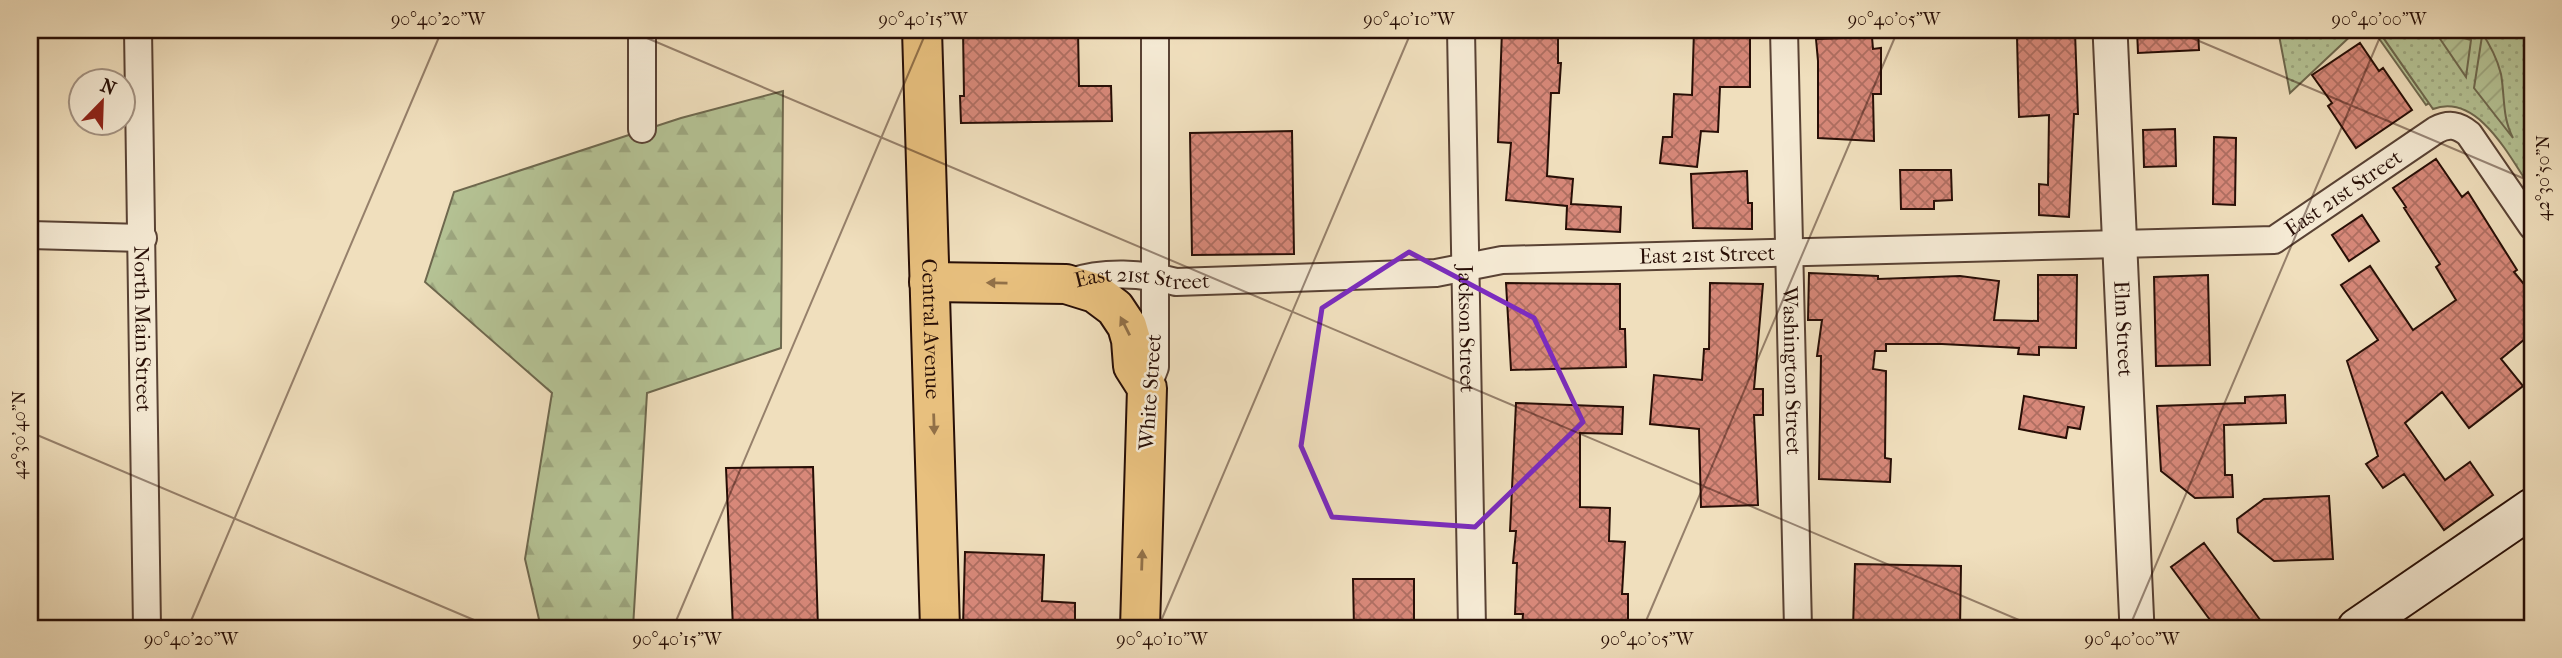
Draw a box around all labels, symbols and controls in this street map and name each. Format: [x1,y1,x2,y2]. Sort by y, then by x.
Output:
text: 90°40'20"W [391,9,486,30]
text: 90°40'15"W [878,9,969,30]
text: 90°40'10"W [1363,9,1456,30]
text: 90°40'05"W [1848,9,1942,30]
text: 90°40'00"W [2332,9,2428,30]
north arrow [66,66,136,136]
text: N [97,74,120,100]
text: 42°30'50"N [2533,135,2554,221]
street label: East 21st Street [2280,145,2407,241]
street label: East 21st Street [1639,241,1776,268]
street label: North Main Street [129,246,156,413]
street label: Central Avenue [917,258,945,400]
street label: East 21st Street [1072,262,1210,294]
street label: Jackson Street [1453,263,1480,393]
one-way arrow [986,277,1008,289]
street label: Elm Street [2109,280,2138,378]
street label: Washington Street [1778,285,1806,456]
one-way arrow [1120,316,1131,336]
street label: White Street [1134,333,1166,452]
text: 42°30'40"N [9,390,30,479]
one-way arrow [928,413,939,435]
one-way arrow [1136,549,1148,571]
text: 90°40'20"W [144,629,239,650]
text: 90°40'15"W [632,629,723,650]
text: 90°40'10"W [1116,629,1209,650]
text: 90°40'05"W [1601,629,1695,650]
text: 90°40'00"W [2085,629,2181,650]

